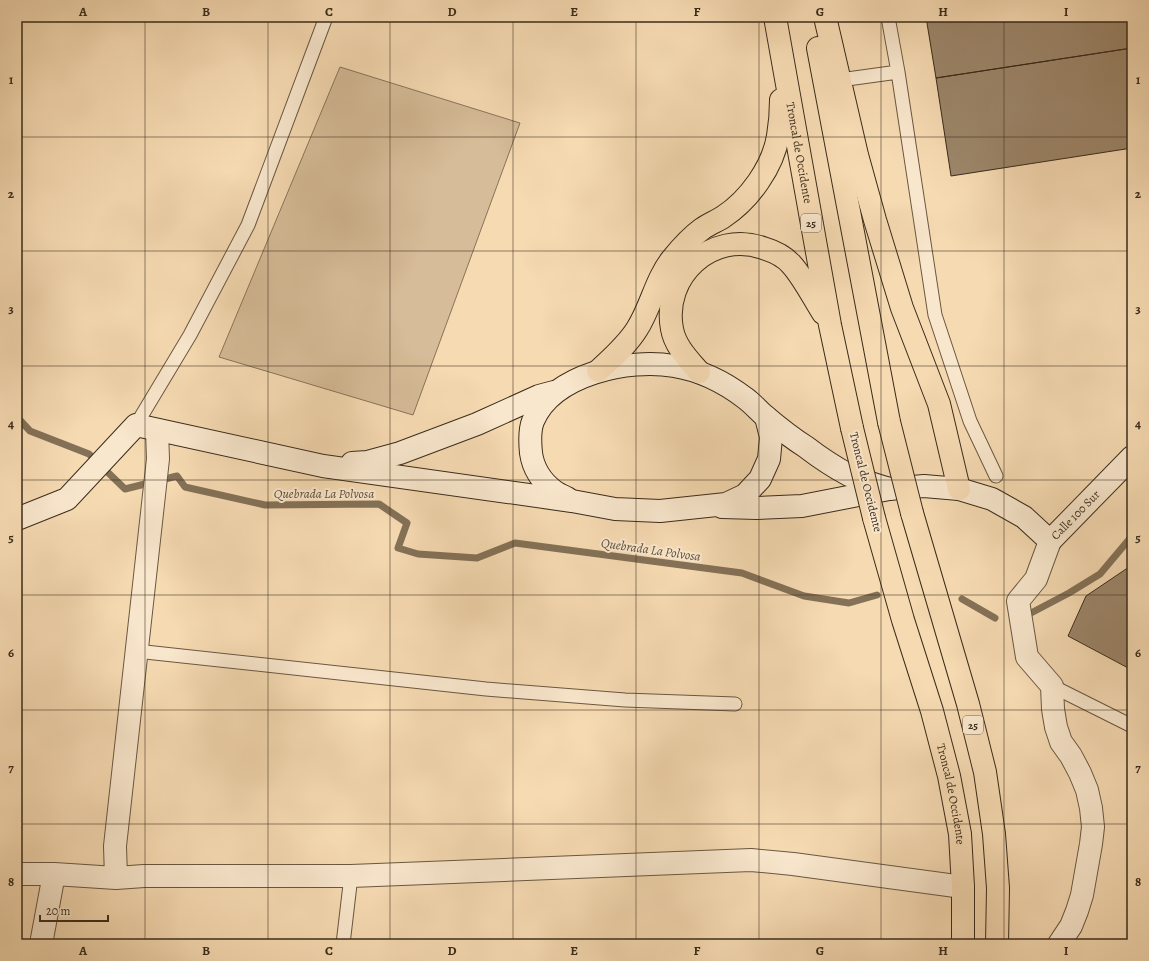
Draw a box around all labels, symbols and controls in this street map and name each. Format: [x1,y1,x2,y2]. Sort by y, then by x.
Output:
text: A [78,3,88,20]
text: B [202,3,210,20]
text: C [325,3,333,20]
text: D [447,3,457,20]
text: E [570,3,578,20]
text: F [694,3,701,20]
text: G [816,3,824,20]
text: H [938,3,948,20]
text: I [1064,3,1069,20]
text: 1 [9,71,14,88]
text: 1 [1136,71,1141,88]
street label: Troncal de Occidente [782,101,816,205]
text: 2 [8,185,15,202]
text: 2 [1135,185,1142,202]
road number: 25 [801,214,821,232]
text: 3 [8,300,14,317]
text: 3 [1135,300,1141,317]
text: 4 [8,415,14,432]
text: 4 [1135,415,1141,432]
street label: Troncal de Occidente [846,430,886,534]
water label: Quebrada La Polvosa [274,485,374,502]
street label: Calle 100 Sur [1048,486,1104,543]
text: 5 [8,529,14,546]
text: 5 [1135,529,1141,546]
water label: Quebrada La Polvosa [600,534,702,565]
text: 6 [8,644,14,661]
text: 6 [1135,644,1141,661]
road number: 25 [963,716,983,734]
street label: Troncal de Occidente [933,742,969,845]
text: 7 [8,759,14,776]
text: 7 [1135,759,1141,776]
text: 8 [8,873,14,890]
text: 8 [1135,873,1141,890]
scale bar [40,897,108,923]
text: 20 m [46,903,70,919]
text: A [78,942,88,959]
text: B [202,942,210,959]
text: C [325,942,333,959]
text: D [447,942,457,959]
text: E [570,942,578,959]
text: F [694,942,701,959]
text: G [816,942,824,959]
text: H [938,942,948,959]
text: I [1064,942,1069,959]

